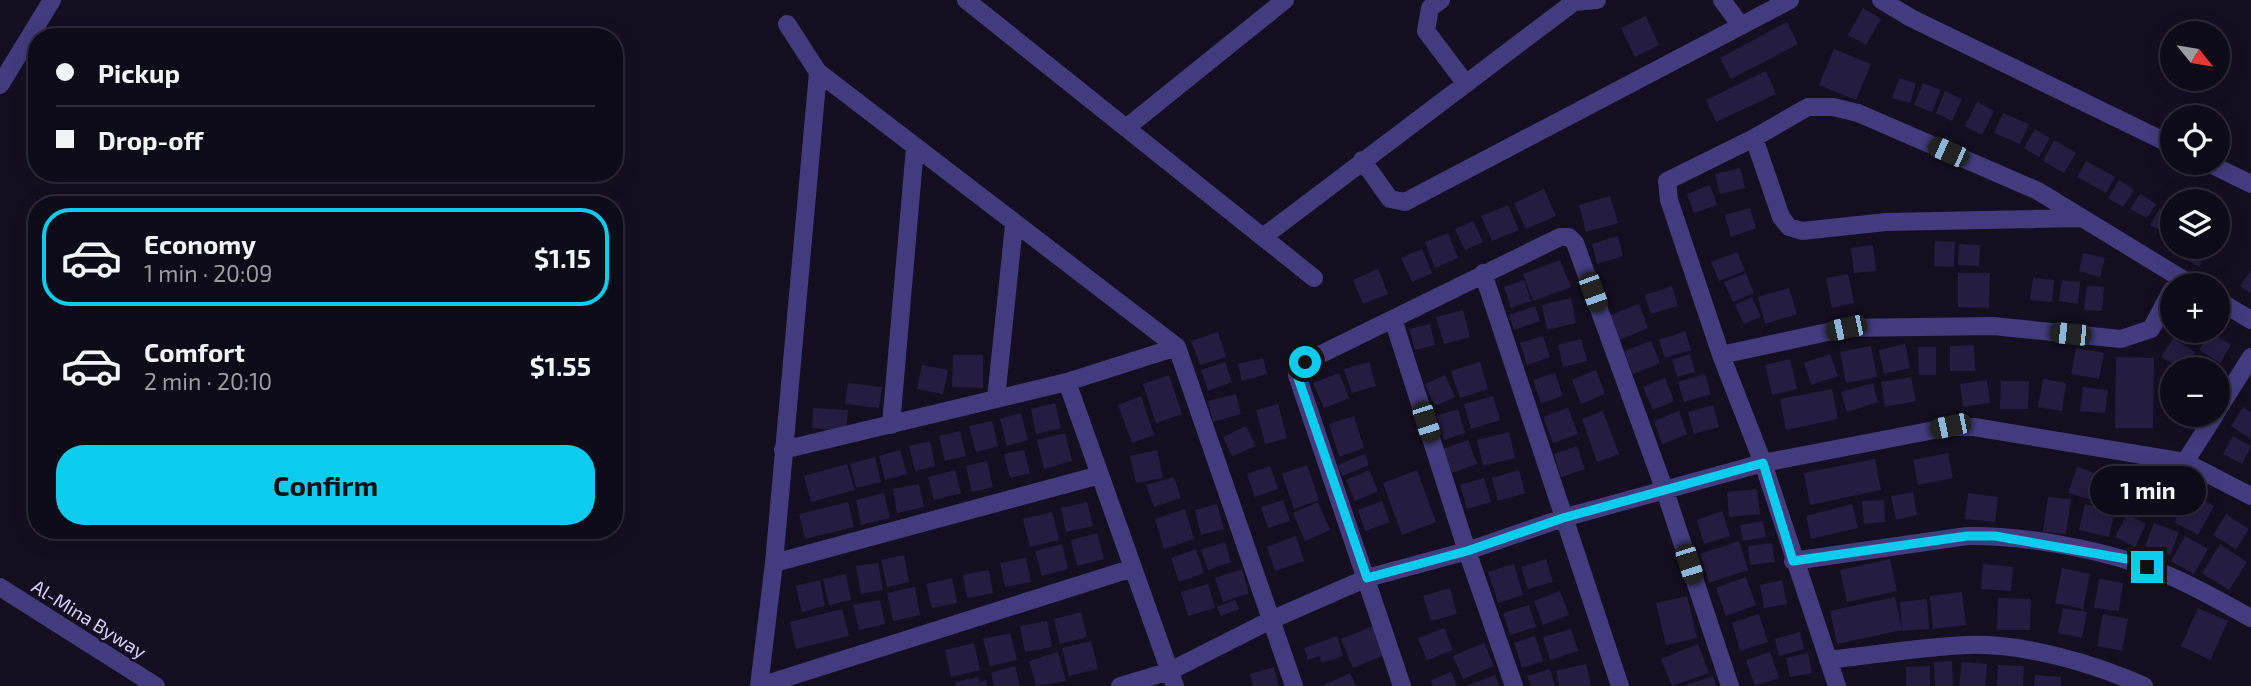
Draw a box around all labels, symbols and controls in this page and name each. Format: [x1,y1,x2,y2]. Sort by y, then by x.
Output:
north arrow [2160,21,2230,91]
map controls [2160,21,2230,427]
text: Pickup [98,57,180,88]
button: locate [2160,105,2230,175]
text: Drop-off [98,124,203,155]
car [1925,134,1972,170]
button: layers [2160,189,2230,259]
icon: car [60,226,123,289]
text: Economy [144,228,256,259]
text: $1.15 [534,242,591,273]
text: 1 min · 20:09 [144,259,272,287]
car [1576,269,1611,315]
button: + [2160,273,2230,343]
car [1824,313,1869,343]
car [2049,321,2092,347]
icon: car [60,334,123,397]
text: Comfort [144,336,245,367]
route start [1289,346,1321,378]
text: $1.55 [530,350,591,381]
button: − [2160,357,2230,427]
text: 2 min · 20:10 [144,367,272,395]
car [1410,399,1443,445]
car [1928,411,1973,441]
button: Confirm [56,445,595,525]
callout: 1 min [2089,466,2205,514]
text: 1 min [2120,476,2176,504]
car [1673,541,1706,587]
route end [2131,551,2163,583]
street label: Al-Mina Byway [28,574,151,663]

